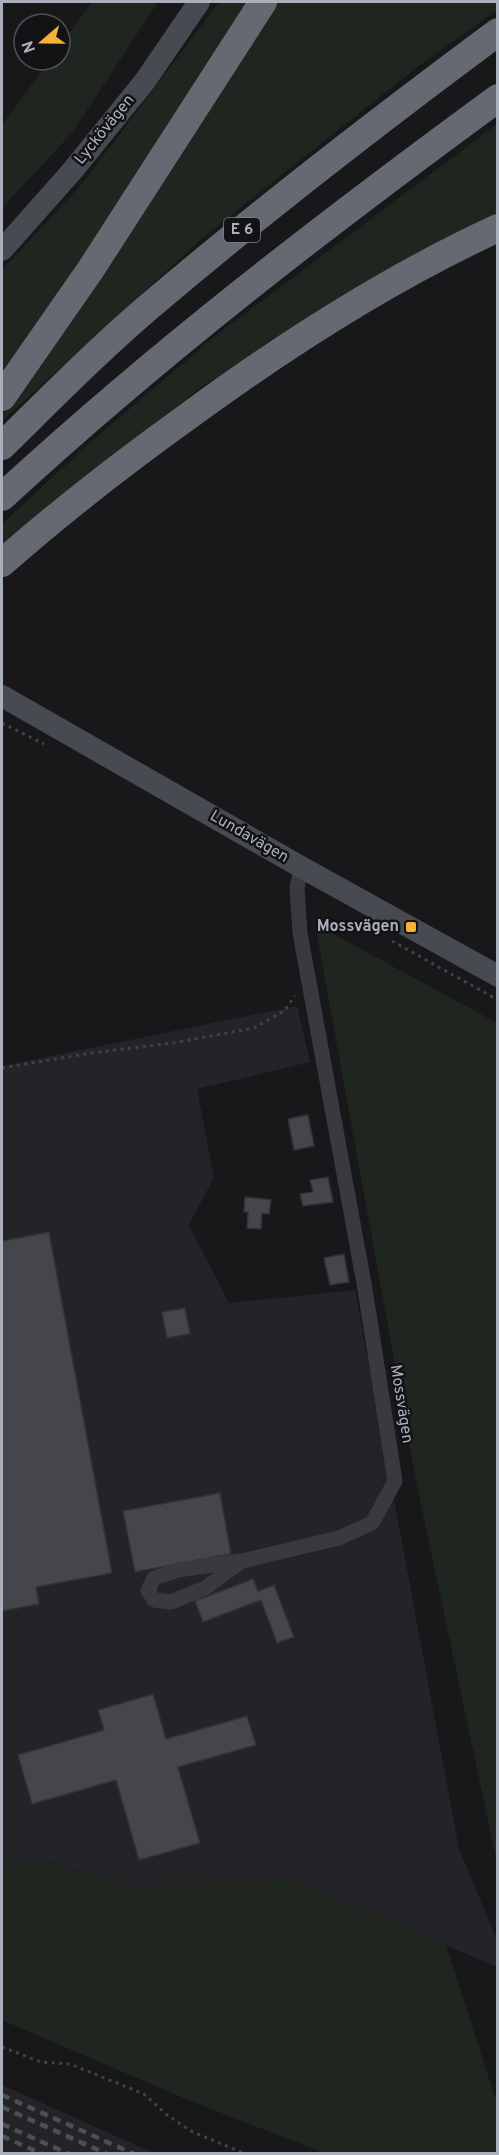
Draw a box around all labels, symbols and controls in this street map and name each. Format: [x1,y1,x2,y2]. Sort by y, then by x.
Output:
north arrow [12,12,72,72]
text: N [18,38,41,55]
street label: Lyckövägen [71,91,139,169]
road number: E 6 [224,218,260,242]
street label: Lundavägen [206,806,292,868]
place label: Mossvägen [317,917,399,937]
marker: Mossvägen [404,920,418,934]
street label: Mossvägen [385,1363,417,1445]

